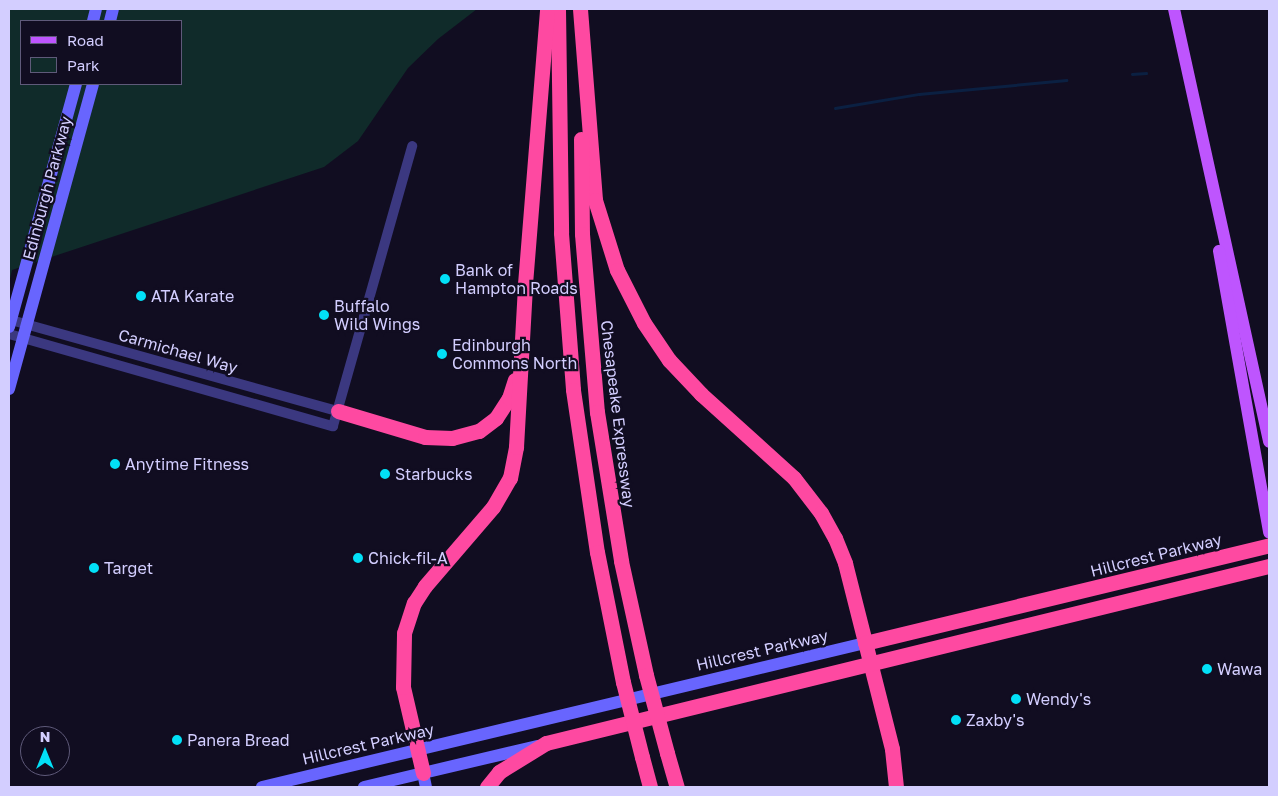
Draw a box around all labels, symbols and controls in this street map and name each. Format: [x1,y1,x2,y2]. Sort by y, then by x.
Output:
legend [20,20,182,85]
text: Road [67,31,104,49]
text: Park [67,56,99,74]
street label: Edinburgh Parkway [19,114,75,262]
place label: Bank of Hampton Roads [455,260,578,298]
marker: Bank of Hampton Roads [439,273,451,285]
place label: ATA Karate [151,286,234,306]
marker: ATA Karate [135,290,147,302]
place label: Buffalo Wild Wings [334,296,420,334]
marker: Buffalo Wild Wings [318,309,330,321]
street label: Chesapeake Expressway [597,319,639,509]
street label: Carmichael Way [116,325,240,377]
place label: Edinburgh Commons North [452,335,577,373]
marker: Edinburgh Commons North [436,348,448,360]
place label: Anytime Fitness [125,454,249,474]
marker: Anytime Fitness [109,458,121,470]
place label: Starbucks [395,464,472,484]
marker: Starbucks [379,468,391,480]
street label: Hillcrest Parkway [1088,529,1224,581]
place label: Chick-fil-A [368,548,448,568]
marker: Chick-fil-A [352,552,364,564]
place label: Target [104,558,153,578]
marker: Target [88,562,100,574]
street label: Hillcrest Parkway [694,626,830,674]
place label: Wawa [1217,659,1262,679]
marker: Wawa [1201,663,1213,675]
place label: Wendy's [1026,689,1091,709]
marker: Wendy's [1010,693,1022,705]
place label: Zaxby's [966,710,1025,730]
marker: Zaxby's [950,714,962,726]
street label: Hillcrest Parkway [300,720,436,768]
north arrow [20,726,70,776]
text: N [40,728,50,745]
place label: Panera Bread [187,730,290,750]
marker: Panera Bread [171,734,183,746]

